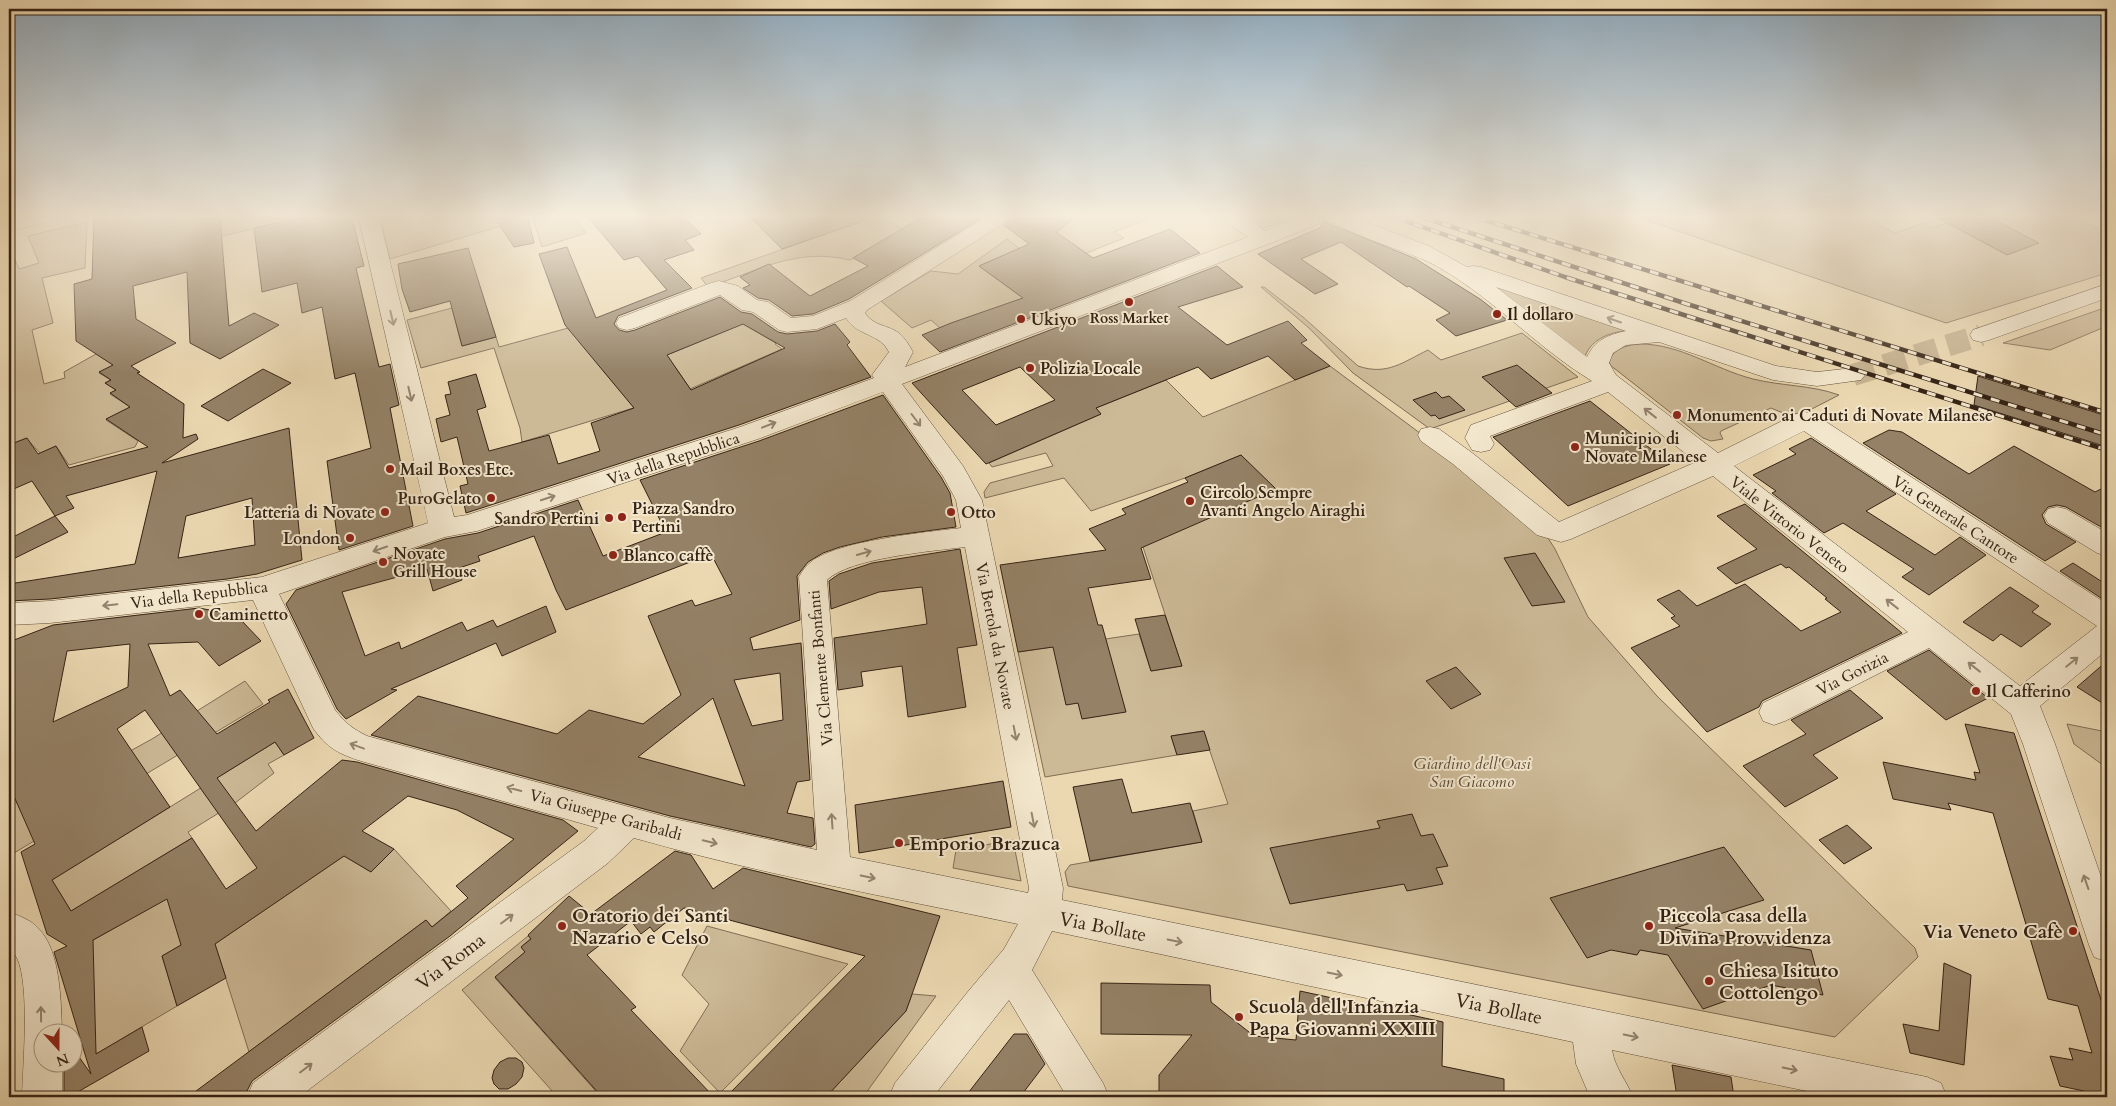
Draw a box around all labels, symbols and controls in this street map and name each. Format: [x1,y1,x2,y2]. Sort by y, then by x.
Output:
marker: Ross Market [1123,296,1135,308]
place label: Il dollaro [1507,304,1573,326]
marker: Il dollaro [1491,308,1503,320]
place label: Ukiyo [1031,309,1077,331]
place label: Ross Market [1090,309,1168,328]
one-way arrow [388,310,397,326]
marker: Ukiyo [1015,313,1027,325]
one-way arrow [1607,315,1622,324]
place label: Polizia Locale [1040,358,1141,380]
marker: Polizia Locale [1024,362,1036,374]
one-way arrow [406,386,415,402]
place label: Monumento ai Caduti di Novate Milanese [1687,405,1993,427]
one-way arrow [1644,407,1657,418]
marker: Monumento ai Caduti di Novate Milanese [1671,409,1683,421]
one-way arrow [911,413,921,427]
one-way arrow [761,420,776,429]
street label: Via della Repubblica [604,427,743,491]
place label: Municipio di Novate Milanese [1585,428,1707,468]
marker: Municipio di Novate Milanese [1569,441,1581,453]
place label: Mail Boxes Etc. [400,459,514,481]
marker: Mail Boxes Etc. [384,463,396,475]
street label: Viale Vittorio Veneto [1725,471,1854,579]
street label: Via Generale Cantore [1888,471,2023,569]
place label: Circolo Sempre Avanti Angelo Airaghi [1200,482,1365,522]
place label: PuroGelato [397,488,481,510]
marker: PuroGelato [485,492,497,504]
one-way arrow [539,493,555,502]
marker: Circolo Sempre Avanti Angelo Airaghi [1184,495,1196,507]
place label: Piazza Sandro Pertini [632,498,735,538]
place label: Latteria di Novate [244,502,375,524]
place label: Otto [961,502,996,524]
marker: Latteria di Novate [379,506,391,518]
marker: Otto [945,506,957,518]
place label: Sandro Pertini [494,508,599,530]
marker: Piazza Sandro Pertini [616,511,628,523]
marker: Sandro Pertini [603,512,615,524]
place label: London [283,528,341,550]
marker: London [344,532,356,544]
place label: Novate Grill House [393,543,477,583]
one-way arrow [372,545,388,555]
place label: Blanco caffè [623,545,713,567]
one-way arrow [856,548,872,558]
marker: Blanco caffè [607,549,619,561]
marker: Novate Grill House [377,556,389,568]
street label: Via Bertola da Novate [970,561,1020,712]
street label: Via della Repubblica [129,576,269,614]
street label: Via Clemente Bonfanti [803,588,839,747]
one-way arrow [1885,599,1899,609]
one-way arrow [103,600,119,610]
place label: Caminetto [209,604,288,626]
marker: Caminetto [193,608,205,620]
street label: Via Gorizia [1813,646,1892,701]
one-way arrow [2065,656,2078,667]
one-way arrow [1967,662,1980,673]
place label: Il Cafferino [1986,681,2071,703]
marker: Il Cafferino [1970,685,1982,697]
one-way arrow [1011,725,1020,741]
one-way arrow [350,741,366,750]
park label: Giardino dell'Oasi San Giacomo [1413,753,1531,793]
one-way arrow [507,783,523,793]
street label: Via Giuseppe Garibaldi [527,784,685,846]
one-way arrow [1028,812,1038,828]
one-way arrow [827,813,837,829]
place label: Emporio Brazuca [909,831,1061,857]
marker: Emporio Brazuca [893,837,905,849]
one-way arrow [701,838,717,847]
one-way arrow [860,873,876,882]
one-way arrow [2081,874,2090,890]
place label: Oratorio dei Santi Nazario e Celso [572,903,729,951]
place label: Piccola casa della Divina Provvidenza [1659,903,1832,951]
street label: Via Bollate [1057,906,1149,948]
one-way arrow [500,913,513,924]
place label: Via Veneto Cafè [1923,919,2063,945]
marker: Oratorio dei Santi Nazario e Celso [556,920,568,932]
marker: Piccola casa della Divina Provvidenza [1643,920,1655,932]
marker: Via Veneto Cafè [2067,925,2079,937]
street label: Via Roma [411,927,491,996]
one-way arrow [1167,937,1183,946]
place label: Chiesa Isituto Cottolengo [1719,958,1839,1006]
one-way arrow [1326,969,1342,979]
marker: Chiesa Isituto Cottolengo [1703,975,1715,987]
street label: Via Bollate [1453,987,1545,1031]
place label: Scuola dell'Infanzia Papa Giovanni XXIII [1249,994,1436,1042]
one-way arrow [36,1006,46,1022]
marker: Scuola dell'Infanzia Papa Giovanni XXIII [1233,1011,1245,1023]
north arrow [32,1024,82,1074]
one-way arrow [1622,1031,1638,1041]
text: N [53,1049,72,1071]
one-way arrow [299,1063,313,1073]
one-way arrow [1781,1064,1797,1074]

